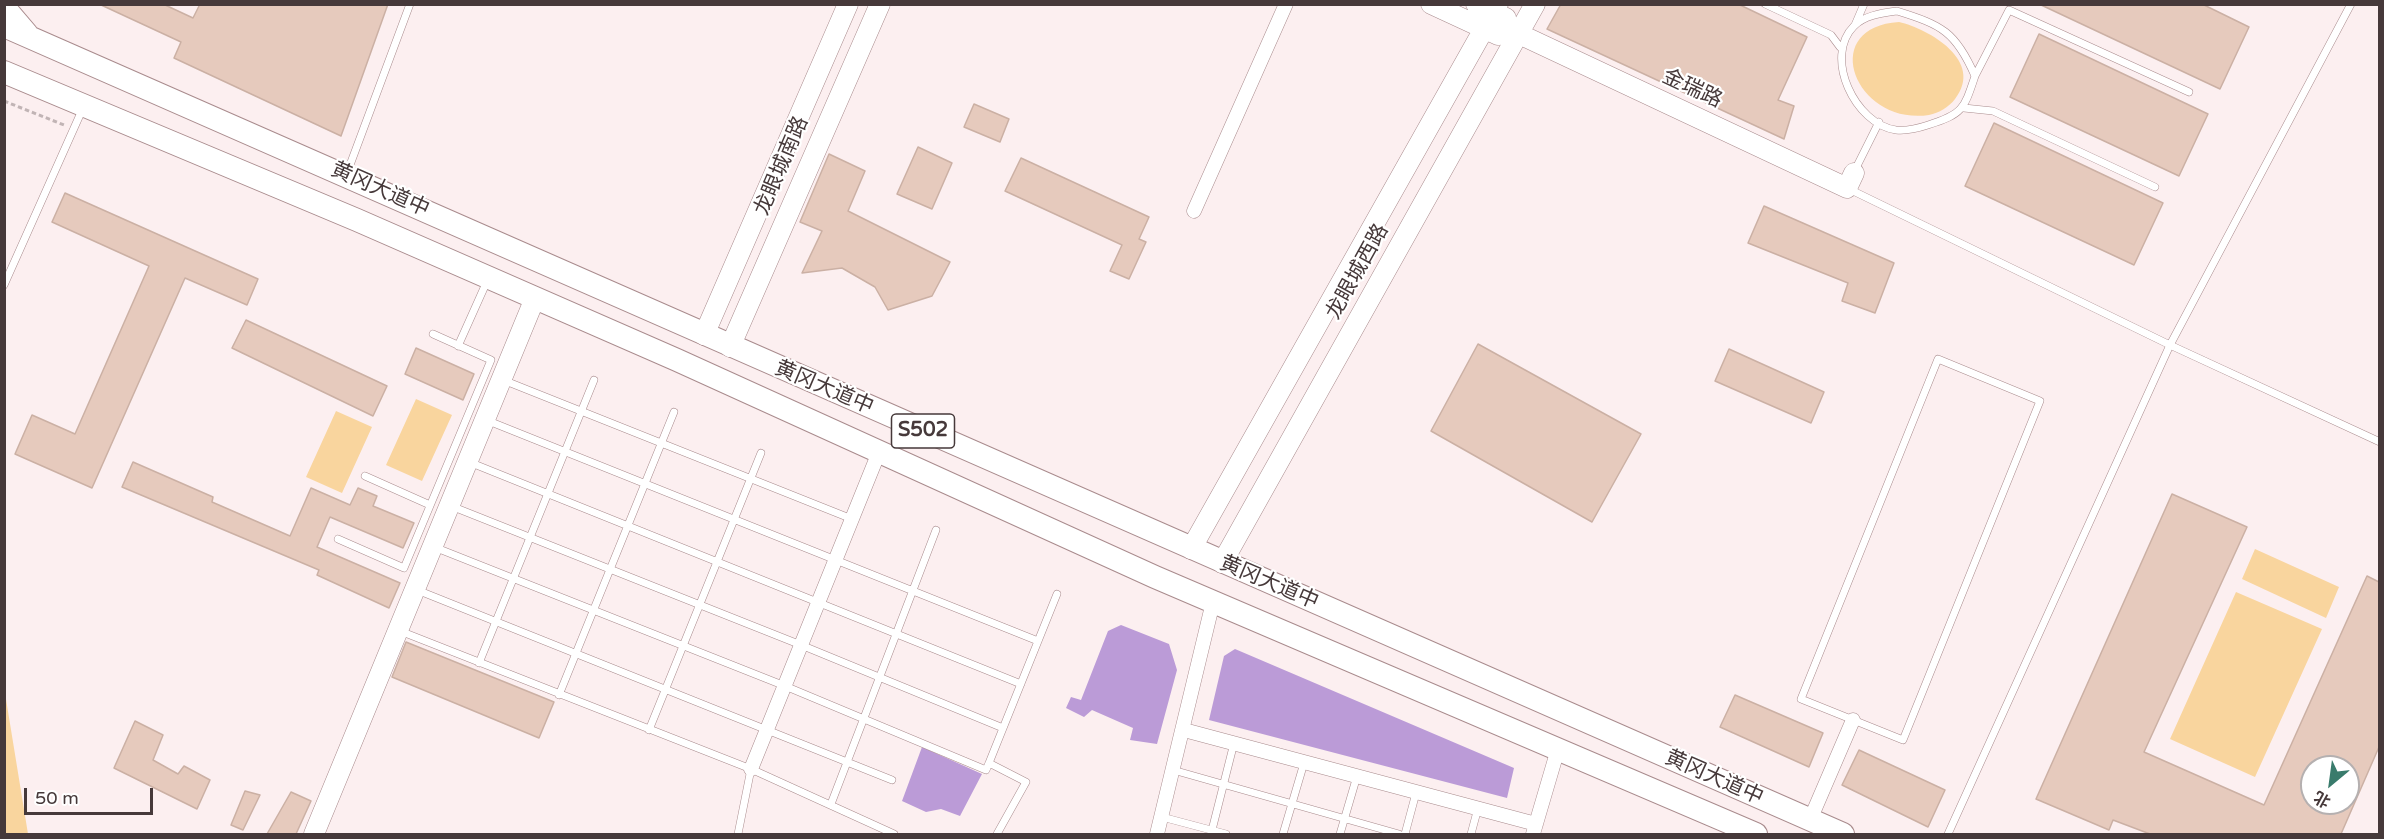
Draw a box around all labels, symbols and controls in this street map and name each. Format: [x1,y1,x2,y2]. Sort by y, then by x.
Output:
street label: 金瑞路 [1658,64,1726,114]
street label: 龙眼城南路 [750,113,814,219]
street label: 黄冈大道中 [327,157,433,223]
street label: 龙眼城西路 [1322,220,1394,324]
street label: 黄冈大道中 [771,356,877,420]
road number: S502 [892,414,954,448]
street label: 黄冈大道中 [1216,551,1322,615]
street label: 黄冈大道中 [1661,745,1767,811]
north arrow [2300,755,2360,815]
scale bar [27,776,156,814]
text: 北 [2310,786,2334,812]
text: 50 m [35,787,79,809]

